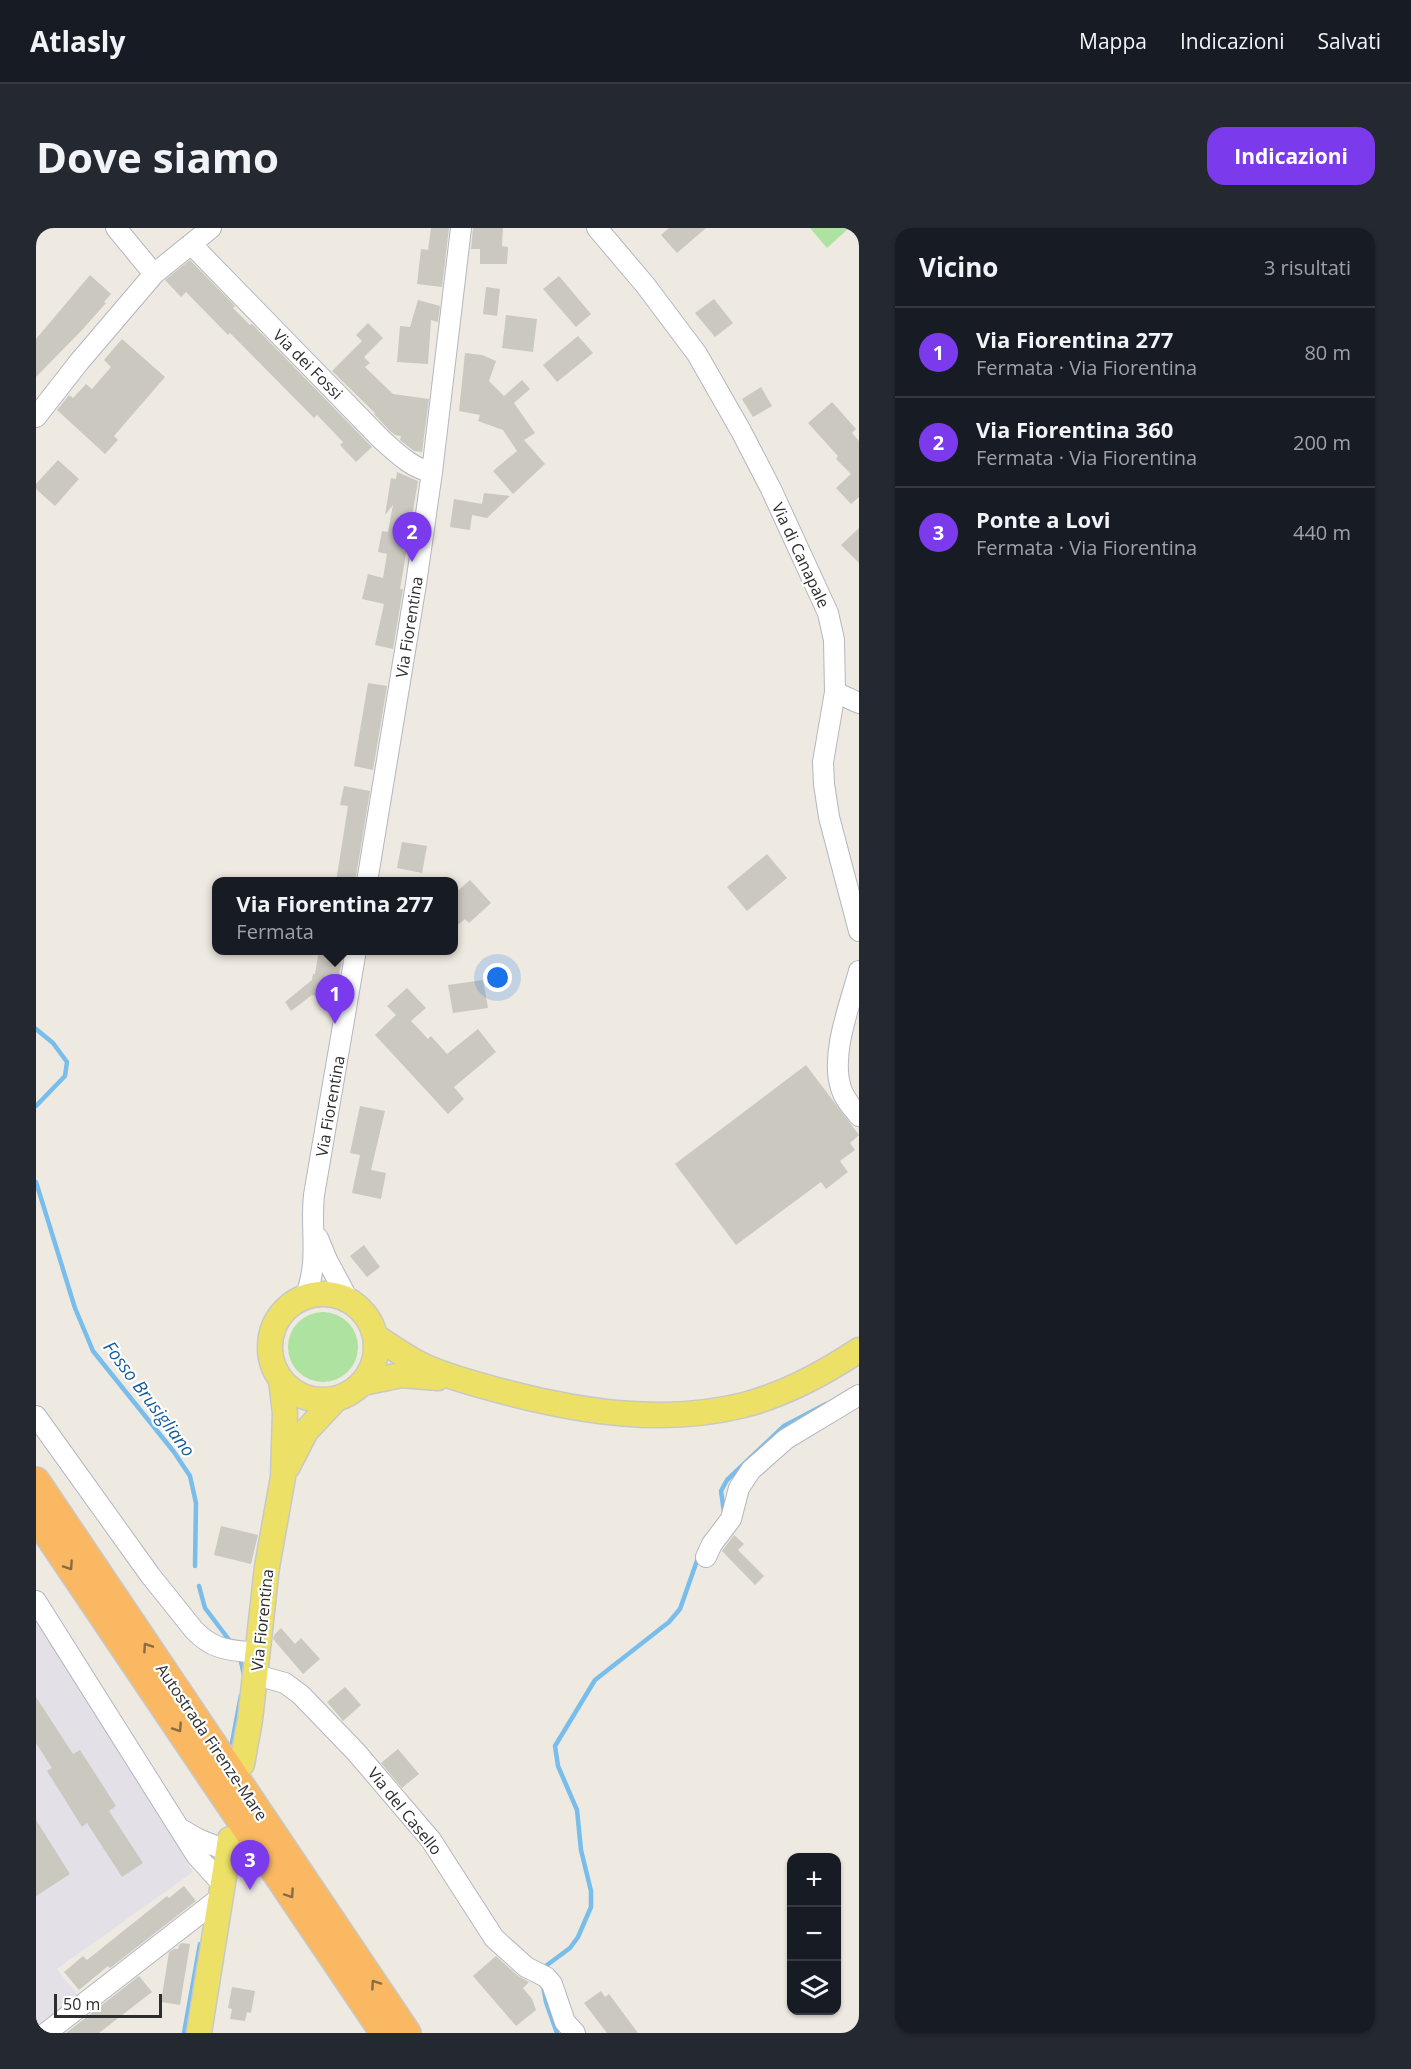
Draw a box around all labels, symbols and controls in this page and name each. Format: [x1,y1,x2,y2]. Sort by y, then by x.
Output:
text: Atlasly [30,22,125,60]
text: Mappa [1079,27,1147,55]
text: Indicazioni [1180,27,1285,55]
text: Salvati [1318,27,1381,55]
button: Indicazioni [1207,127,1375,185]
text: Dove siamo [36,128,279,185]
text: Vicino [919,249,998,285]
text: 3 risultati [1264,254,1351,281]
street label: Via dei Fossi [268,324,348,404]
text: Via Fiorentina 277 [976,324,1173,354]
text: 1 [933,339,944,366]
text: 80 m [1304,339,1351,366]
text: Fermata · Via Fiorentina [976,354,1197,381]
text: Via Fiorentina 360 [976,414,1173,444]
text: 2 [933,429,944,456]
text: 200 m [1293,429,1351,456]
text: Fermata · Via Fiorentina [976,444,1197,471]
street label: Via di Canapale [767,499,835,611]
text: Ponte a Lovi [976,504,1110,534]
pin: 2 [392,512,431,562]
text: 3 [933,519,944,546]
text: 440 m [1293,519,1351,546]
text: Fermata · Via Fiorentina [976,534,1197,561]
street label: Via Fiorentina [390,575,428,679]
popup [212,877,458,955]
text: Via Fiorentina 277 [236,888,434,918]
text: Fermata [236,918,314,945]
your location [483,963,512,992]
pin: 1 [316,974,354,1024]
street label: Via Fiorentina [310,1054,350,1158]
water label: Fosso Brusigliano [98,1336,201,1461]
one-way arrow [62,1559,73,1570]
street label: Via Fiorentina [246,1568,278,1672]
one-way arrow [143,1642,154,1653]
street label: Autostrada Firenze-Mare [151,1659,273,1825]
one-way arrow [170,1721,181,1732]
street label: Via del Casello [363,1763,447,1859]
pin: 3 [230,1840,270,1890]
map controls [787,1853,841,2015]
button: + [787,1853,841,1907]
one-way arrow [283,1887,294,1898]
button: − [787,1907,841,1961]
button: layers [787,1961,841,2015]
one-way arrow [371,1980,382,1991]
scale bar [54,1991,162,2018]
text: 50 m [63,1993,100,2015]

